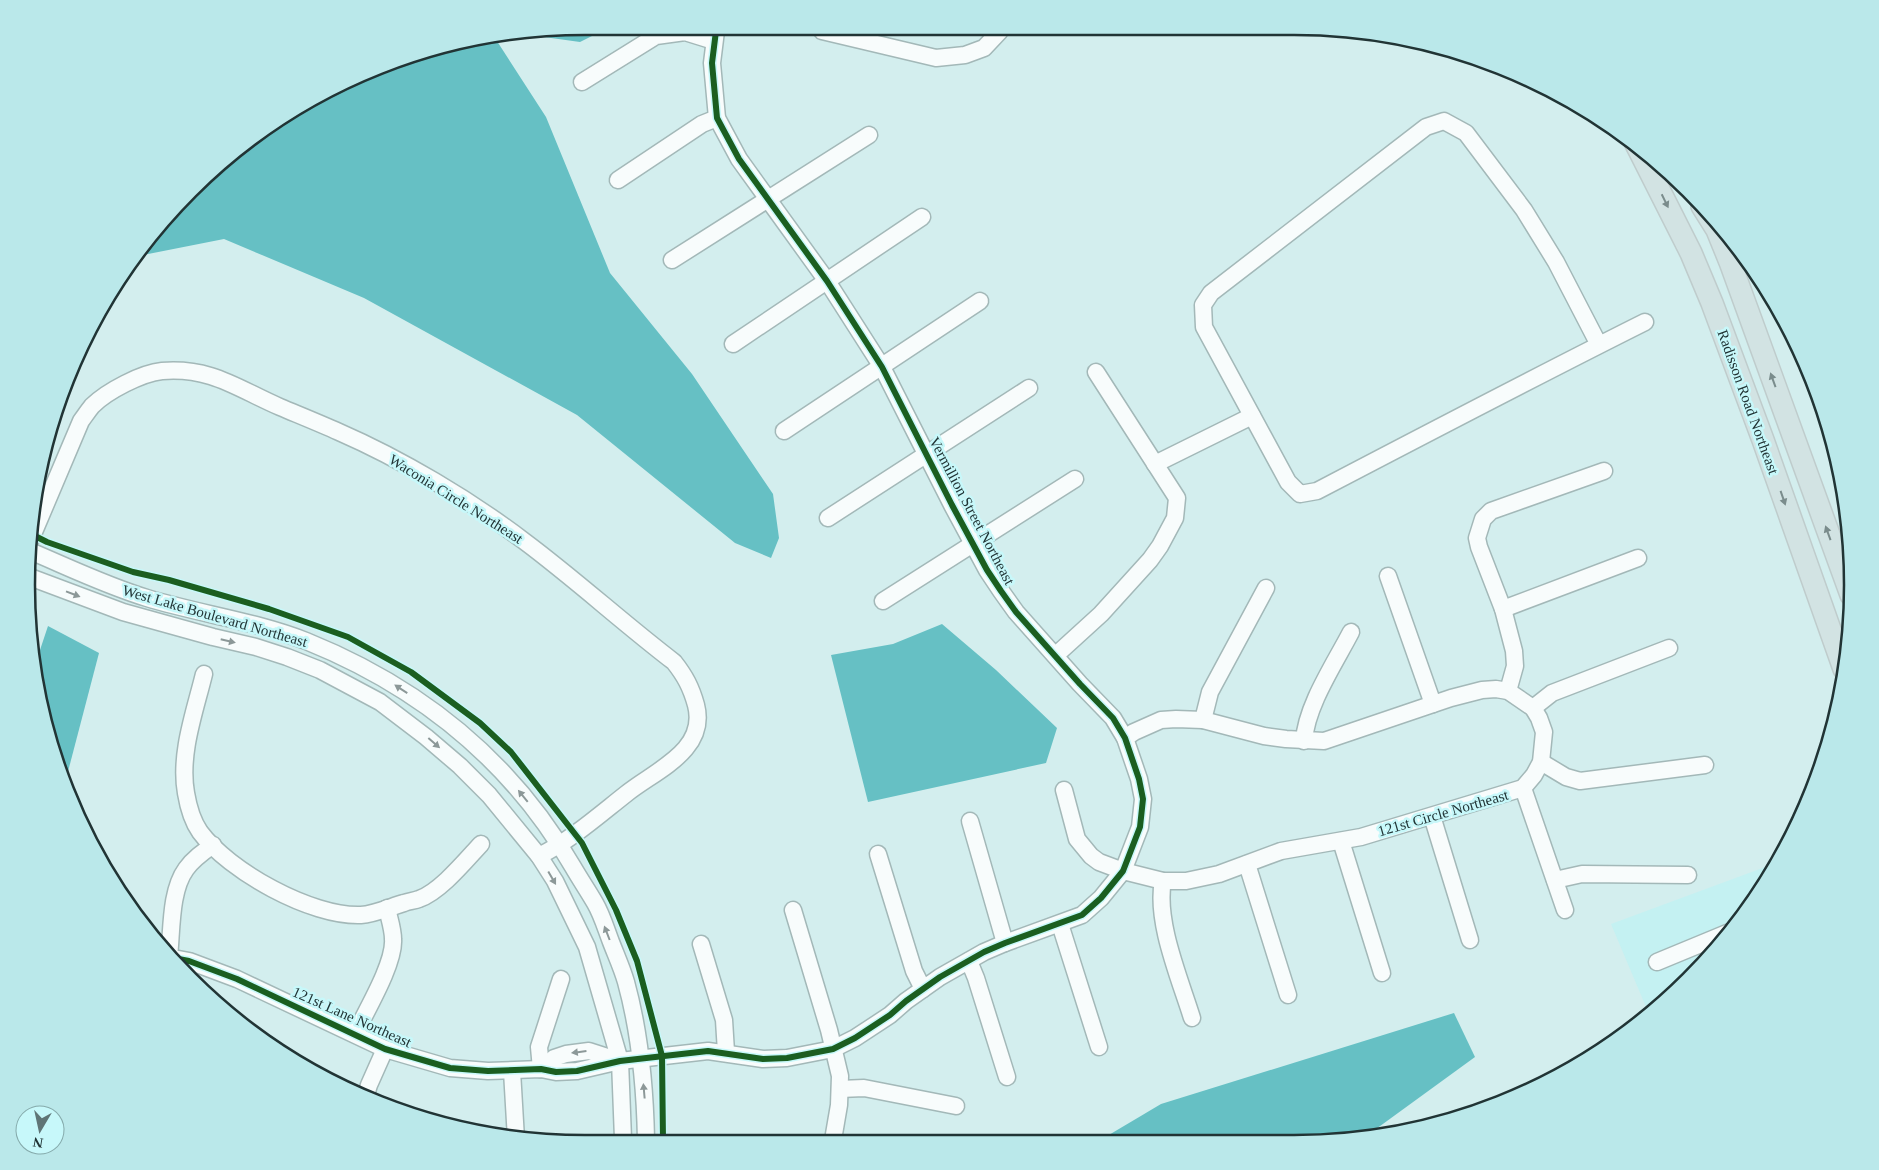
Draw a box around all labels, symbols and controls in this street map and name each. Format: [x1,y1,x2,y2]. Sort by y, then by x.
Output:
one-way arrow [1661,194,1669,208]
street label: Radisson Road Northeast [1714,328,1782,477]
one-way arrow [1769,372,1777,387]
street label: Vermillion Street Northeast [926,434,1018,588]
street label: Waconia Circle Northeast [386,451,526,547]
one-way arrow [1779,491,1787,506]
one-way arrow [1824,525,1831,540]
street label: West Lake Boulevard Northeast [121,582,310,650]
one-way arrow [66,590,80,598]
one-way arrow [221,637,236,645]
one-way arrow [395,685,408,694]
one-way arrow [427,738,440,749]
street label: 121st Circle Northeast [1376,786,1511,839]
one-way arrow [517,789,528,802]
one-way arrow [548,871,557,884]
one-way arrow [603,926,611,941]
street label: 121st Lane Northeast [290,984,415,1051]
one-way arrow [571,1048,587,1056]
one-way arrow [639,1083,647,1099]
north arrow [15,1105,65,1155]
text: N [32,1134,44,1151]

